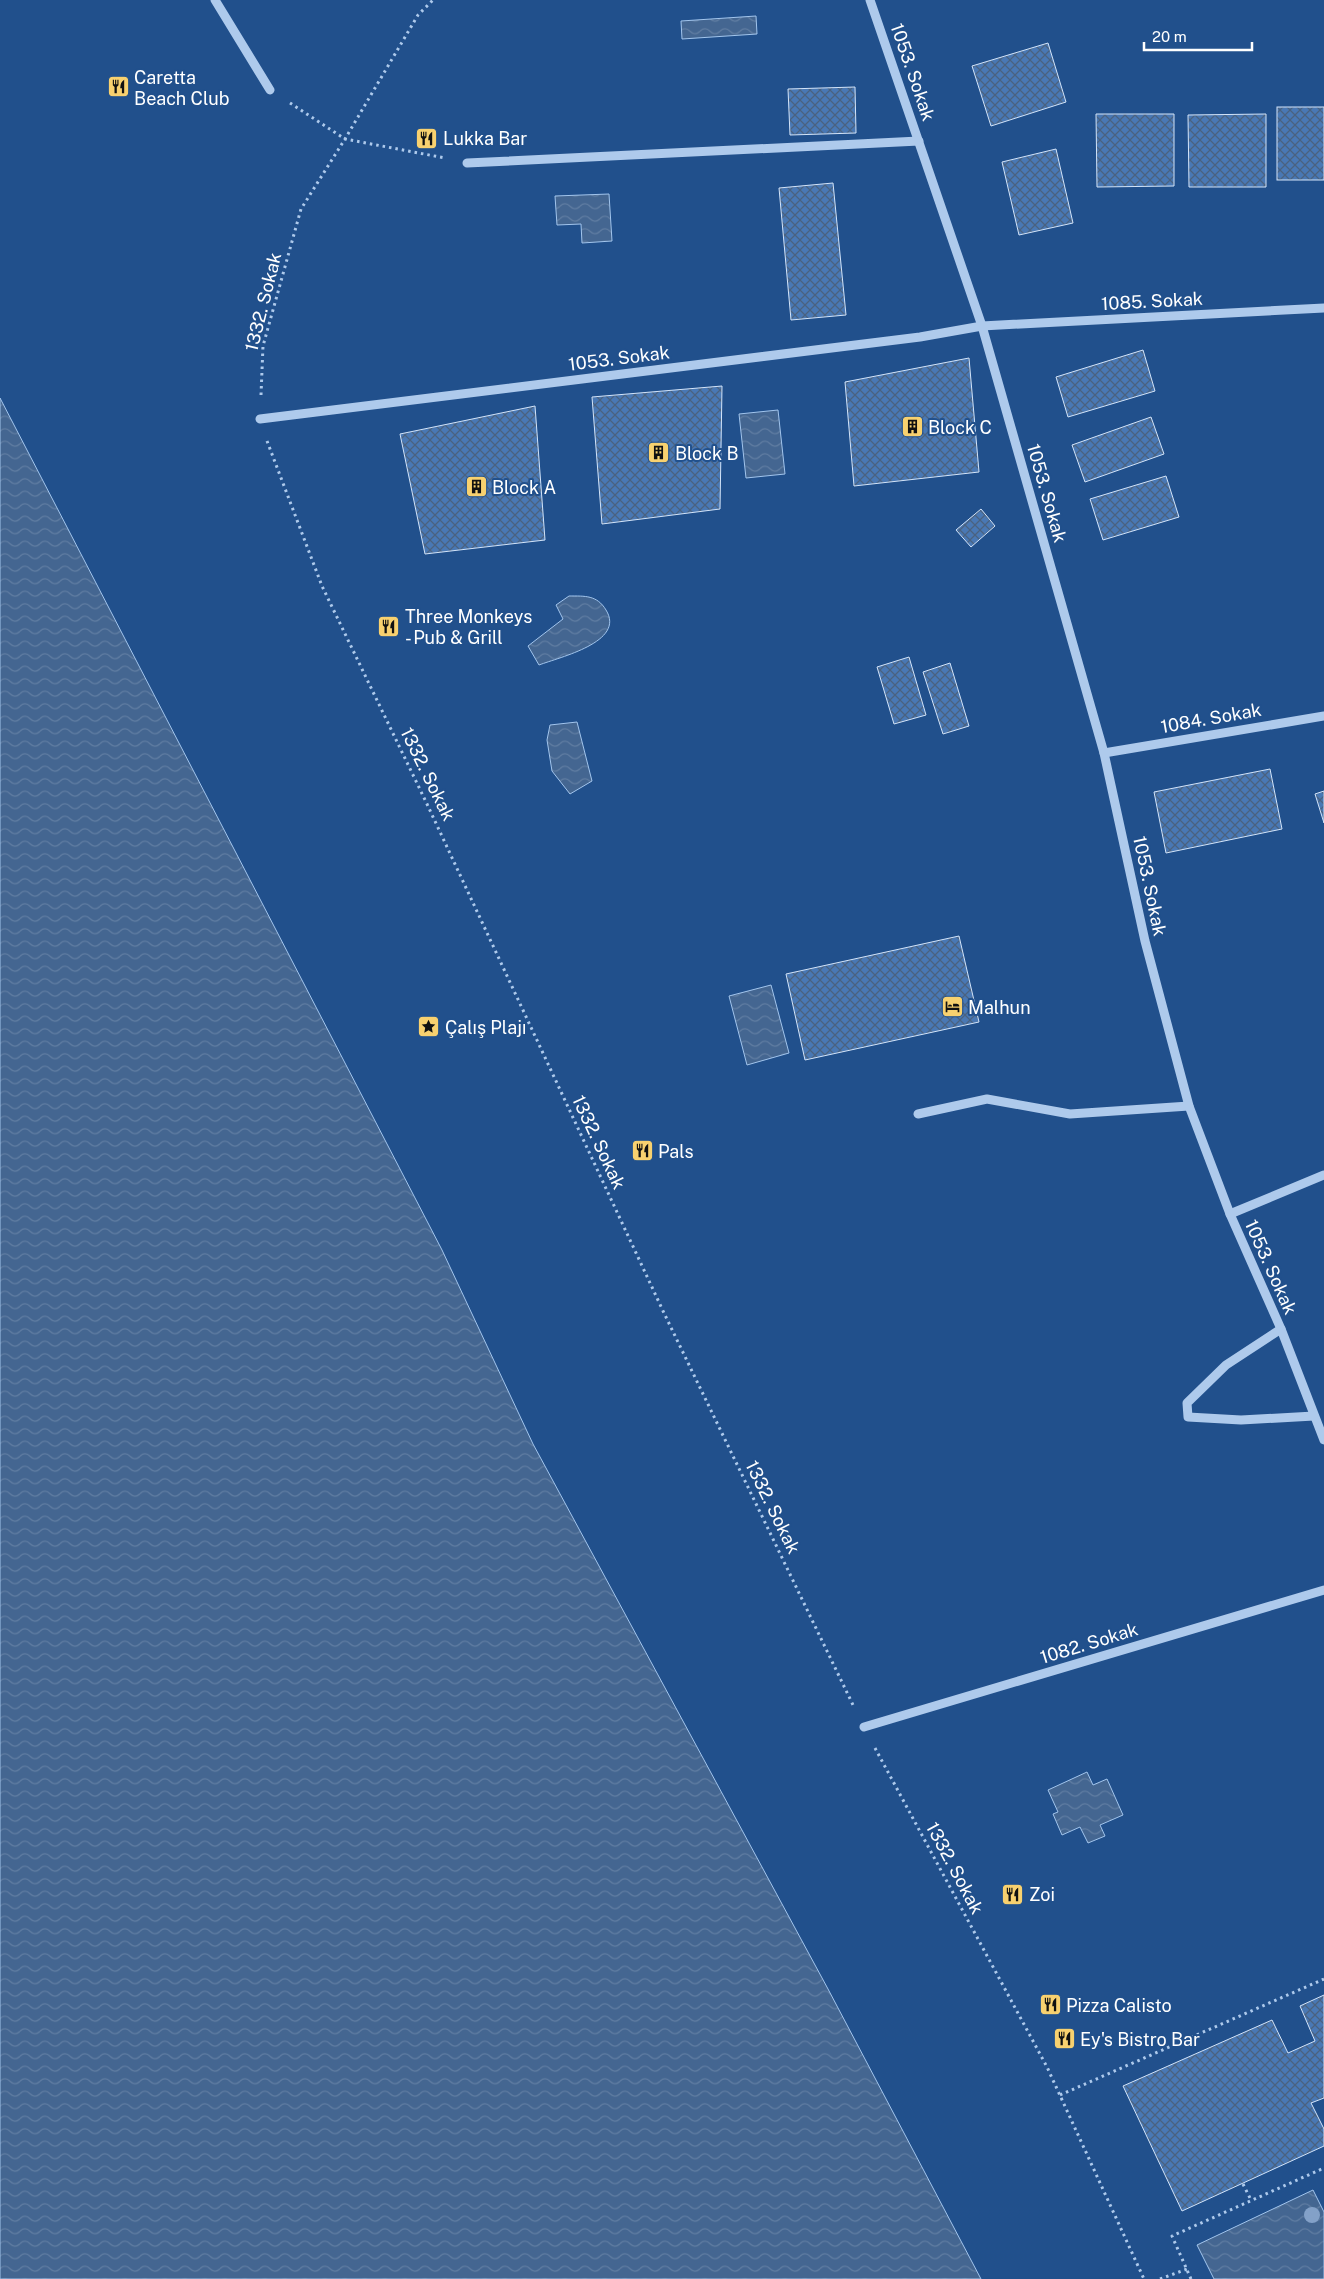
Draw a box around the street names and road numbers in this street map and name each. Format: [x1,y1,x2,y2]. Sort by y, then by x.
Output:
street label: 1053. Sokak [887,21,939,123]
street label: 1332. Sokak [241,250,285,354]
street label: 1085. Sokak [1101,288,1203,314]
street label: 1053. Sokak [567,341,671,375]
street label: 1053. Sokak [1023,441,1071,545]
street label: 1084. Sokak [1159,699,1263,737]
street label: 1332. Sokak [396,724,460,824]
street label: 1053. Sokak [1129,834,1171,938]
street label: 1332. Sokak [568,1092,630,1192]
street label: 1053. Sokak [1241,1216,1301,1318]
street label: 1332. Sokak [741,1457,805,1557]
street label: 1082. Sokak [1038,1618,1140,1668]
street label: 1332. Sokak [922,1818,988,1918]

